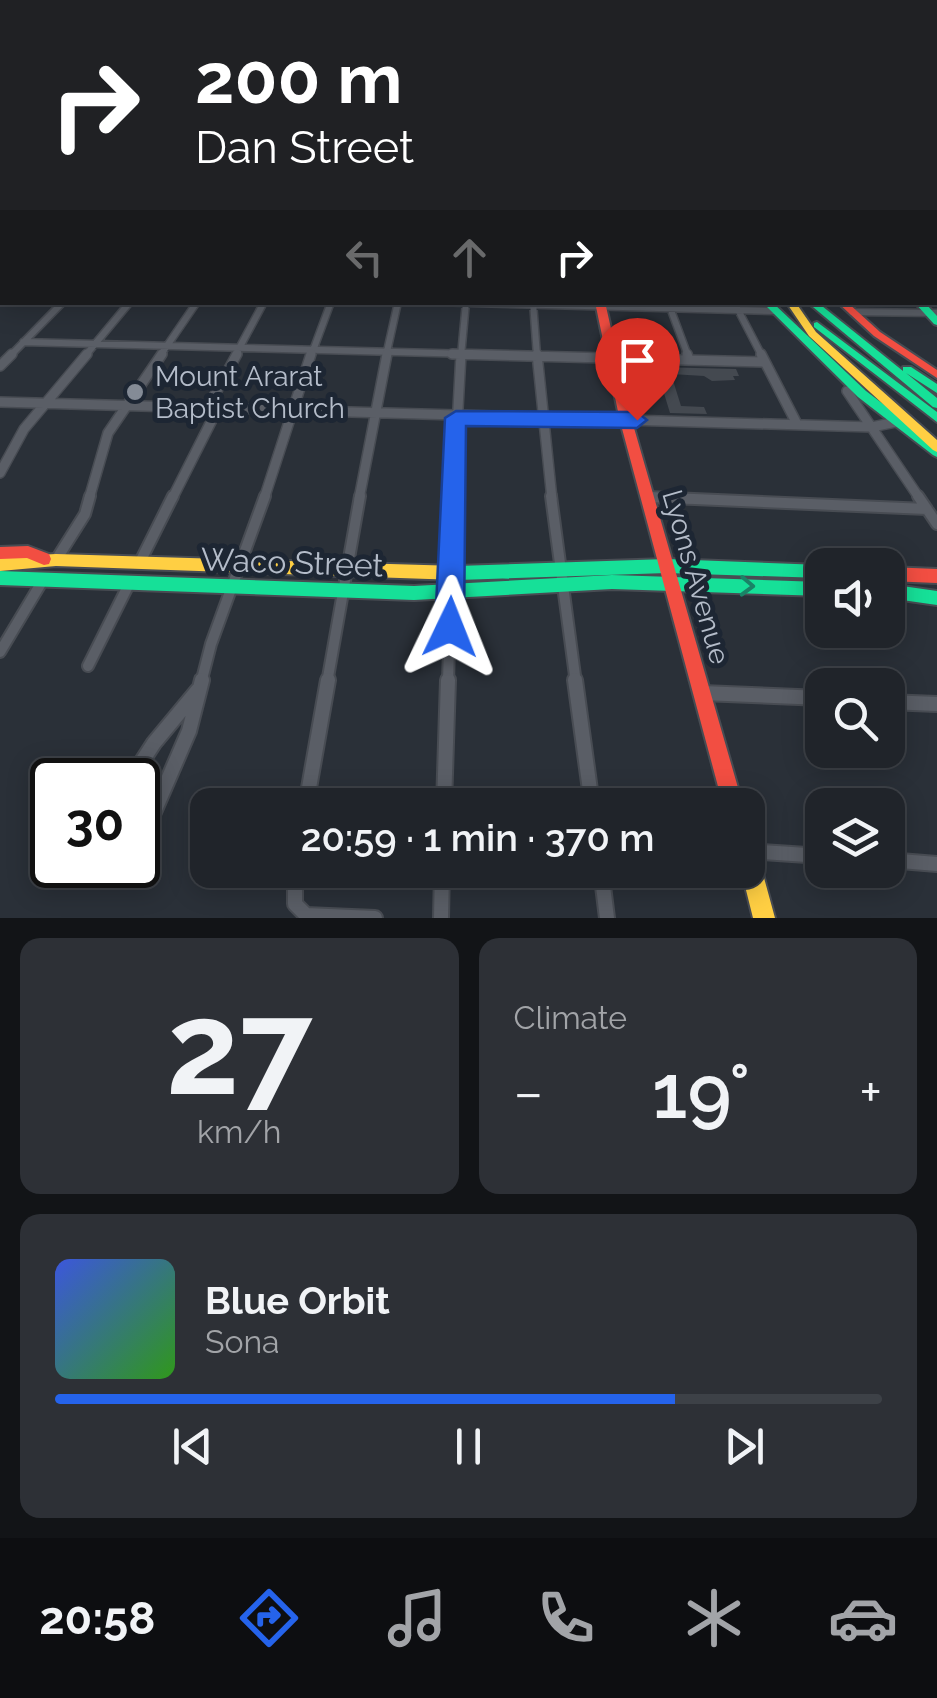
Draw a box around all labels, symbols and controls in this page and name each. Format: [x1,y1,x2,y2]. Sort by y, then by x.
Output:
text: 200 m [195,37,402,119]
icon: right [30,40,160,170]
text: Dan Street [195,121,414,174]
icon: left [337,230,392,285]
icon: ahead [442,230,497,285]
icon: right [547,230,602,285]
pin [595,318,680,421]
icon: arrive [610,333,665,388]
place label: Mount Ararat Baptist Church [155,360,345,425]
marker: Mount Ararat Baptist Church [124,381,146,403]
street label: Lyons Avenue [655,486,737,668]
street label: Waco Street [200,540,384,584]
map controls [805,548,905,888]
button: sound [805,548,905,648]
position arrow [398,575,502,679]
one-way arrow [739,575,755,596]
button: search [805,668,905,768]
speed limit sign: 30 [30,758,160,888]
button: layers [805,788,905,888]
text: 20:59 · 1 min · 370 m [301,815,654,860]
text: 27 [166,972,312,1124]
text: Climate [514,999,627,1036]
text: 19° [652,1047,750,1136]
text: − [514,1060,543,1125]
text: + [859,1060,882,1125]
text: km/h [197,1113,281,1150]
text: Blue Orbit [205,1278,390,1323]
text: Sona [205,1323,280,1360]
icon: previous [165,1419,220,1474]
icon: pause [441,1419,496,1474]
icon: next [717,1419,772,1474]
icon: directions [234,1583,304,1653]
icon: music [382,1583,452,1653]
icon: phone [531,1583,601,1653]
icon: climate [679,1583,749,1653]
icon: car [828,1583,898,1653]
text: 20:58 [39,1592,155,1645]

